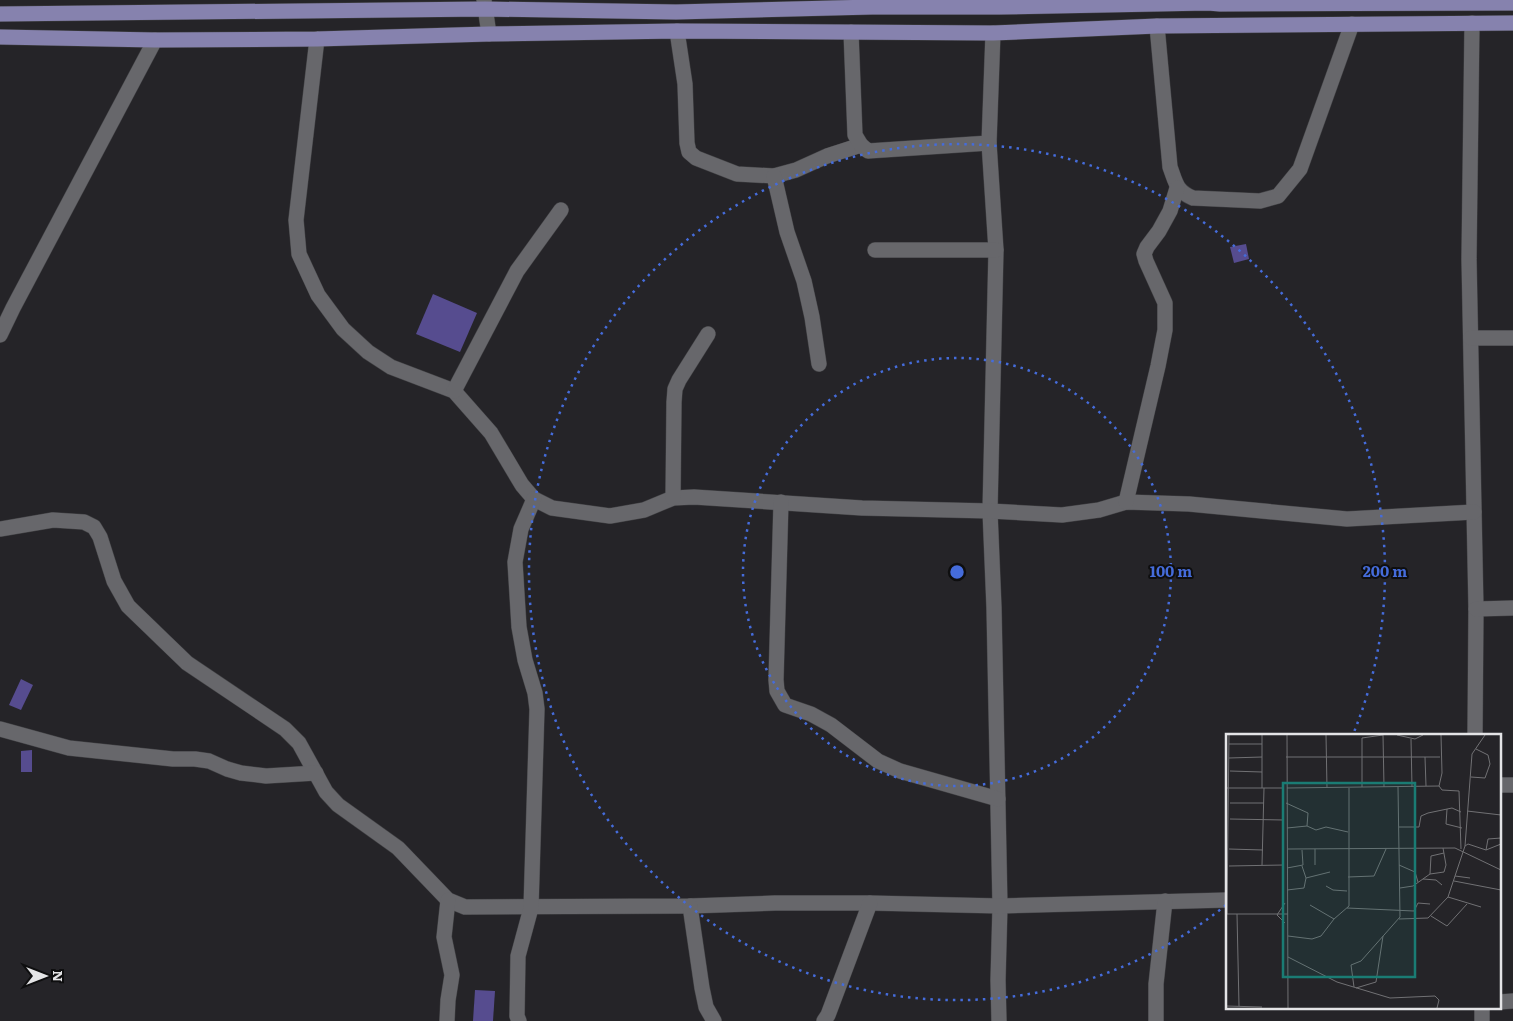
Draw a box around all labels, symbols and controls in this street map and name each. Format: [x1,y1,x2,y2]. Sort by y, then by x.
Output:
text: 100 m [1150,559,1192,582]
text: 200 m [1363,559,1407,582]
centre of rings [948,563,966,581]
inset map [1226,734,1500,1008]
north arrow [20,951,70,1001]
text: N [49,970,69,982]

